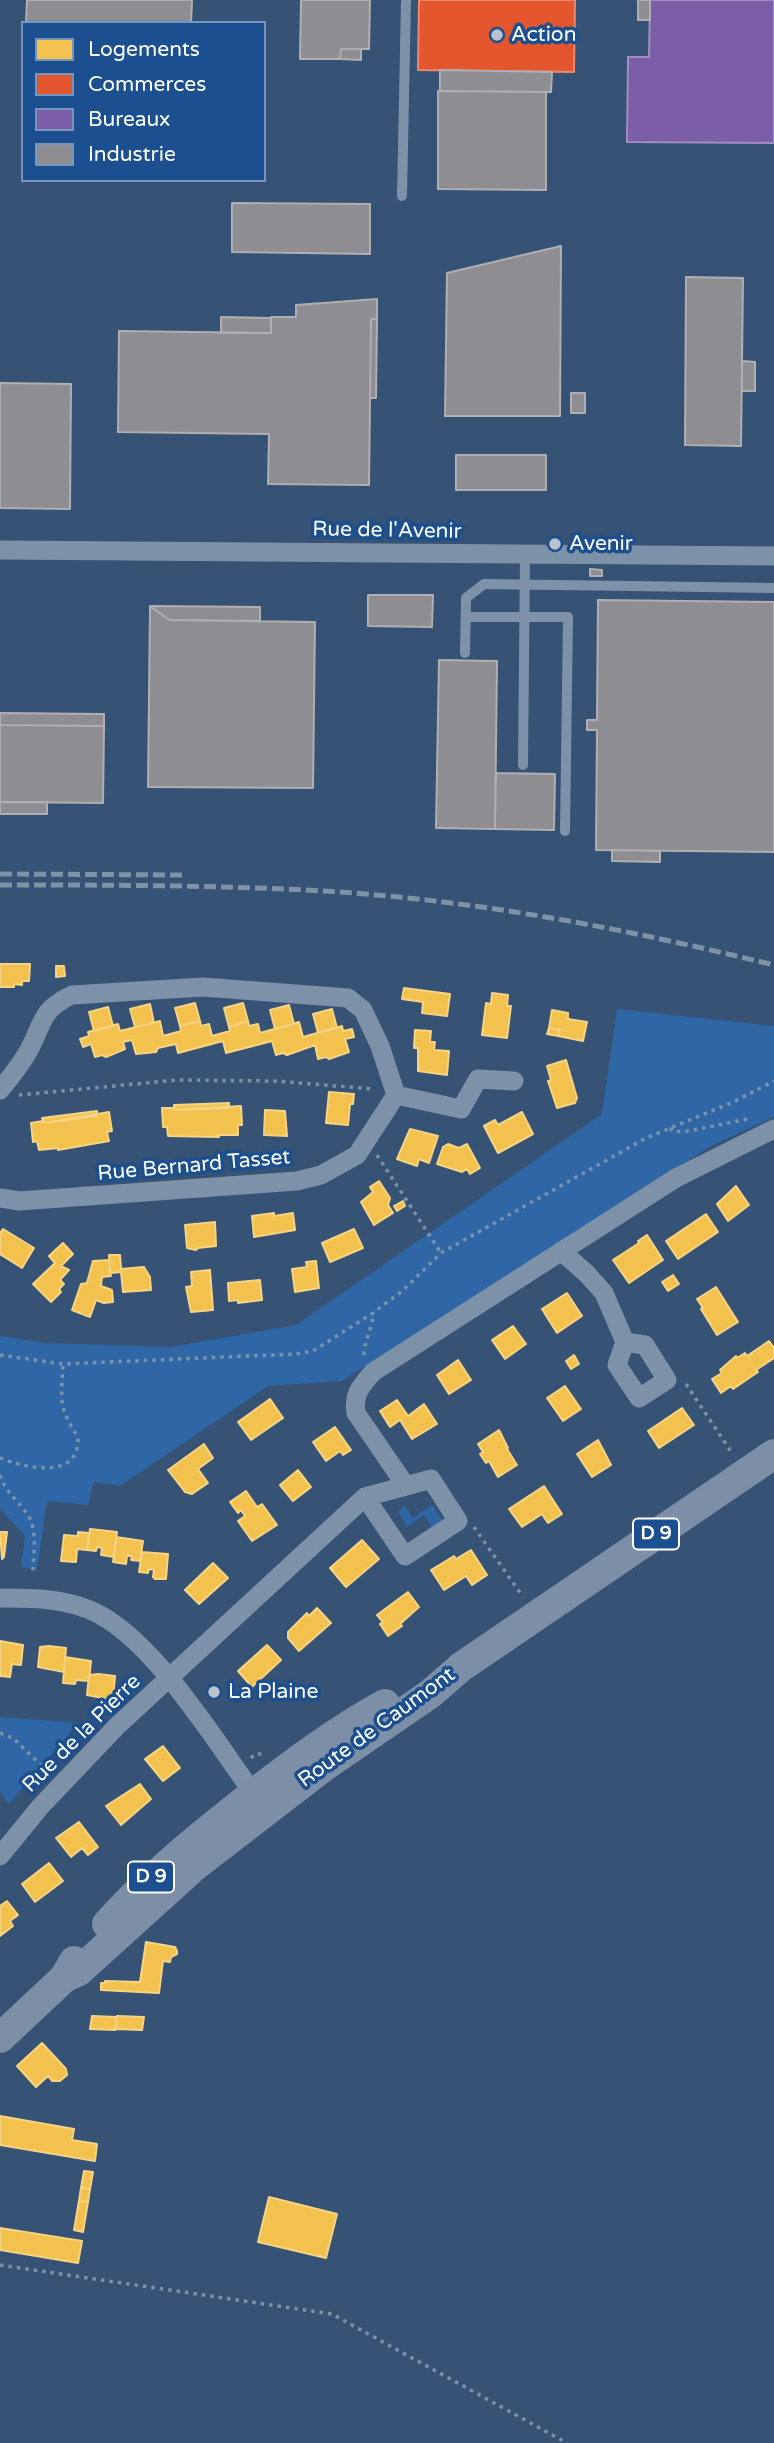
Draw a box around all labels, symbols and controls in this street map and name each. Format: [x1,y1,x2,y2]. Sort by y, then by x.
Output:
legend [21,21,266,182]
place label: Action [511,22,576,48]
marker: Action [489,27,505,43]
text: Logements [88,37,200,62]
text: Commerces [88,72,206,97]
text: Bureaux [88,107,170,132]
text: Industrie [88,142,176,167]
street label: Rue de l'Avenir [312,517,462,545]
place label: Avenir [569,531,633,557]
marker: Avenir [547,536,563,552]
street label: Rue Bernard Tasset [97,1145,291,1187]
road number: D 9 [633,1518,679,1550]
street label: Route de Caumont [294,1663,460,1793]
street label: Rue de la Pierre [18,1670,146,1798]
place label: La Plaine [228,1679,318,1705]
marker: La Plaine [206,1684,222,1700]
road number: D 9 [128,1862,174,1893]

